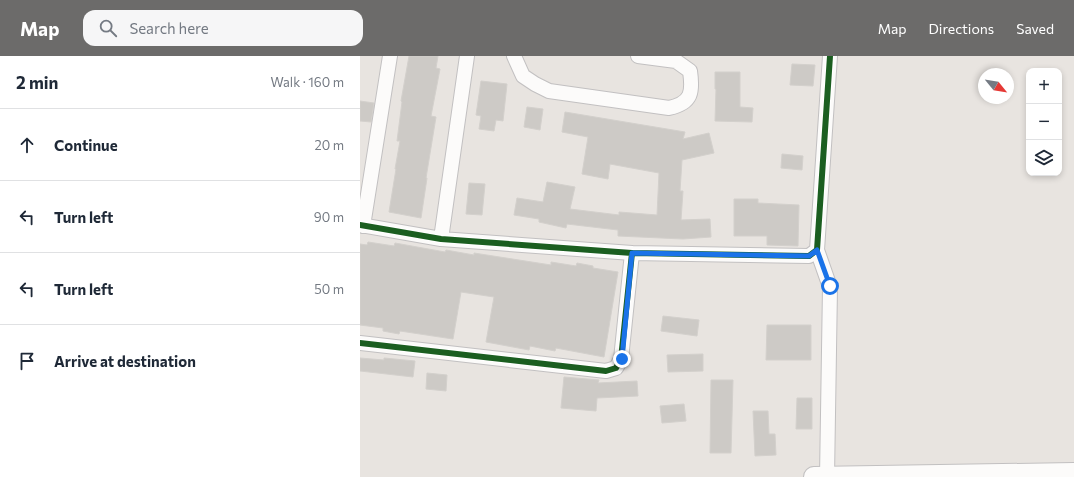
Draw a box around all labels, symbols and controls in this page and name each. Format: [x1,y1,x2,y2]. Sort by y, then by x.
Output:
search box [83,10,363,46]
text: Map [20,17,59,40]
icon: search [97,17,119,39]
text: Search here [129,19,209,37]
text: Map [878,20,907,37]
text: Directions [929,20,994,37]
text: Saved [1016,20,1054,37]
north arrow [978,68,1014,104]
map controls [1026,68,1062,176]
button: + [1026,68,1062,104]
text: 2 min [16,72,58,93]
text: Walk · 160 m [270,74,344,90]
button: − [1026,104,1062,140]
icon: ahead [16,134,38,156]
text: Continue [54,136,118,154]
text: 20 m [315,137,344,153]
button: layers [1026,140,1062,176]
icon: left [16,206,38,228]
text: Turn left [54,208,113,226]
text: 90 m [314,209,344,225]
route start [821,277,839,295]
icon: left [16,278,38,300]
text: Turn left [54,280,113,298]
text: 50 m [314,281,344,297]
icon: arrive [16,350,38,372]
route end [613,350,631,368]
text: Arrive at destination [54,352,196,370]

